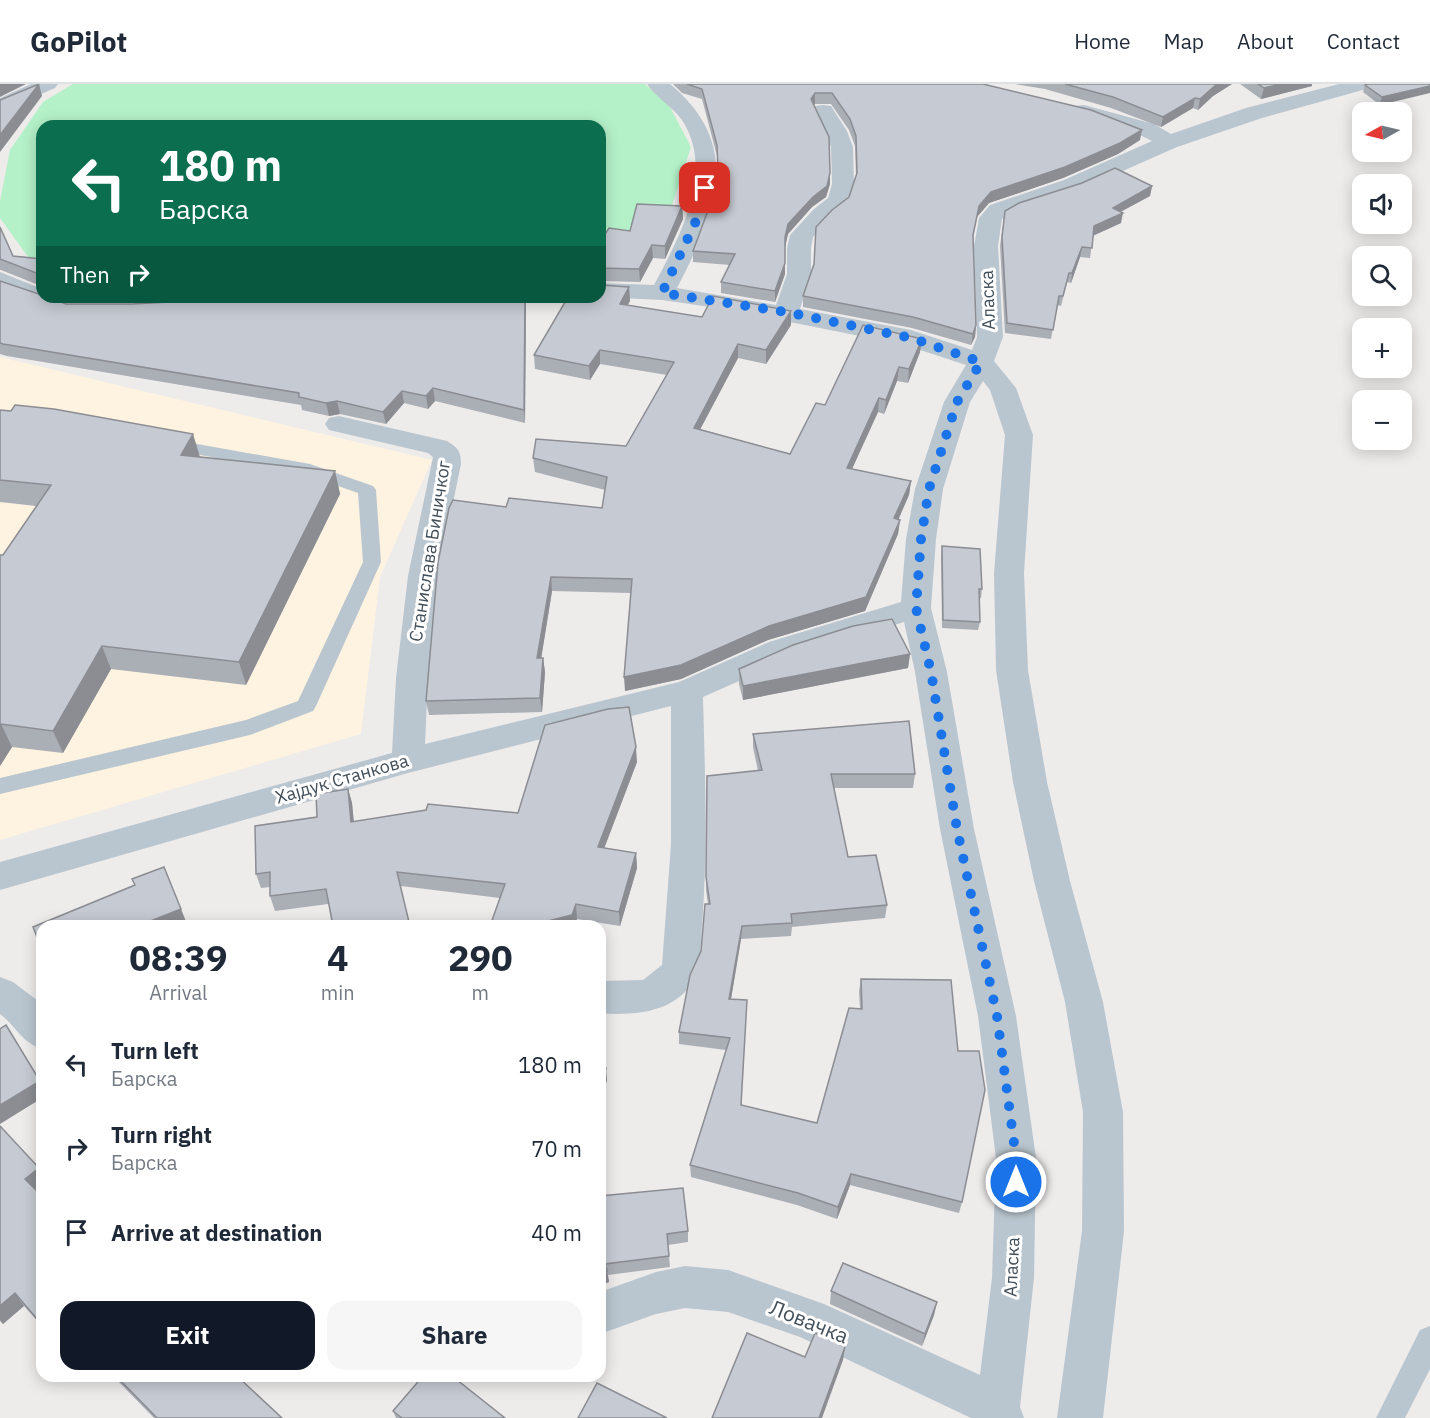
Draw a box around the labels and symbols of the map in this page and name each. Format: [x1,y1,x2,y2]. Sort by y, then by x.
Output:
north arrow [1352,102,1412,162]
pin [679,162,730,213]
street label: Аласка [975,269,1000,330]
street label: Станислава Биничког [404,458,455,643]
street label: Хајдук Станкова [273,748,412,809]
position arrow [984,1150,1048,1214]
street label: Аласка [998,1236,1025,1298]
street label: Ловачка [766,1293,853,1350]

